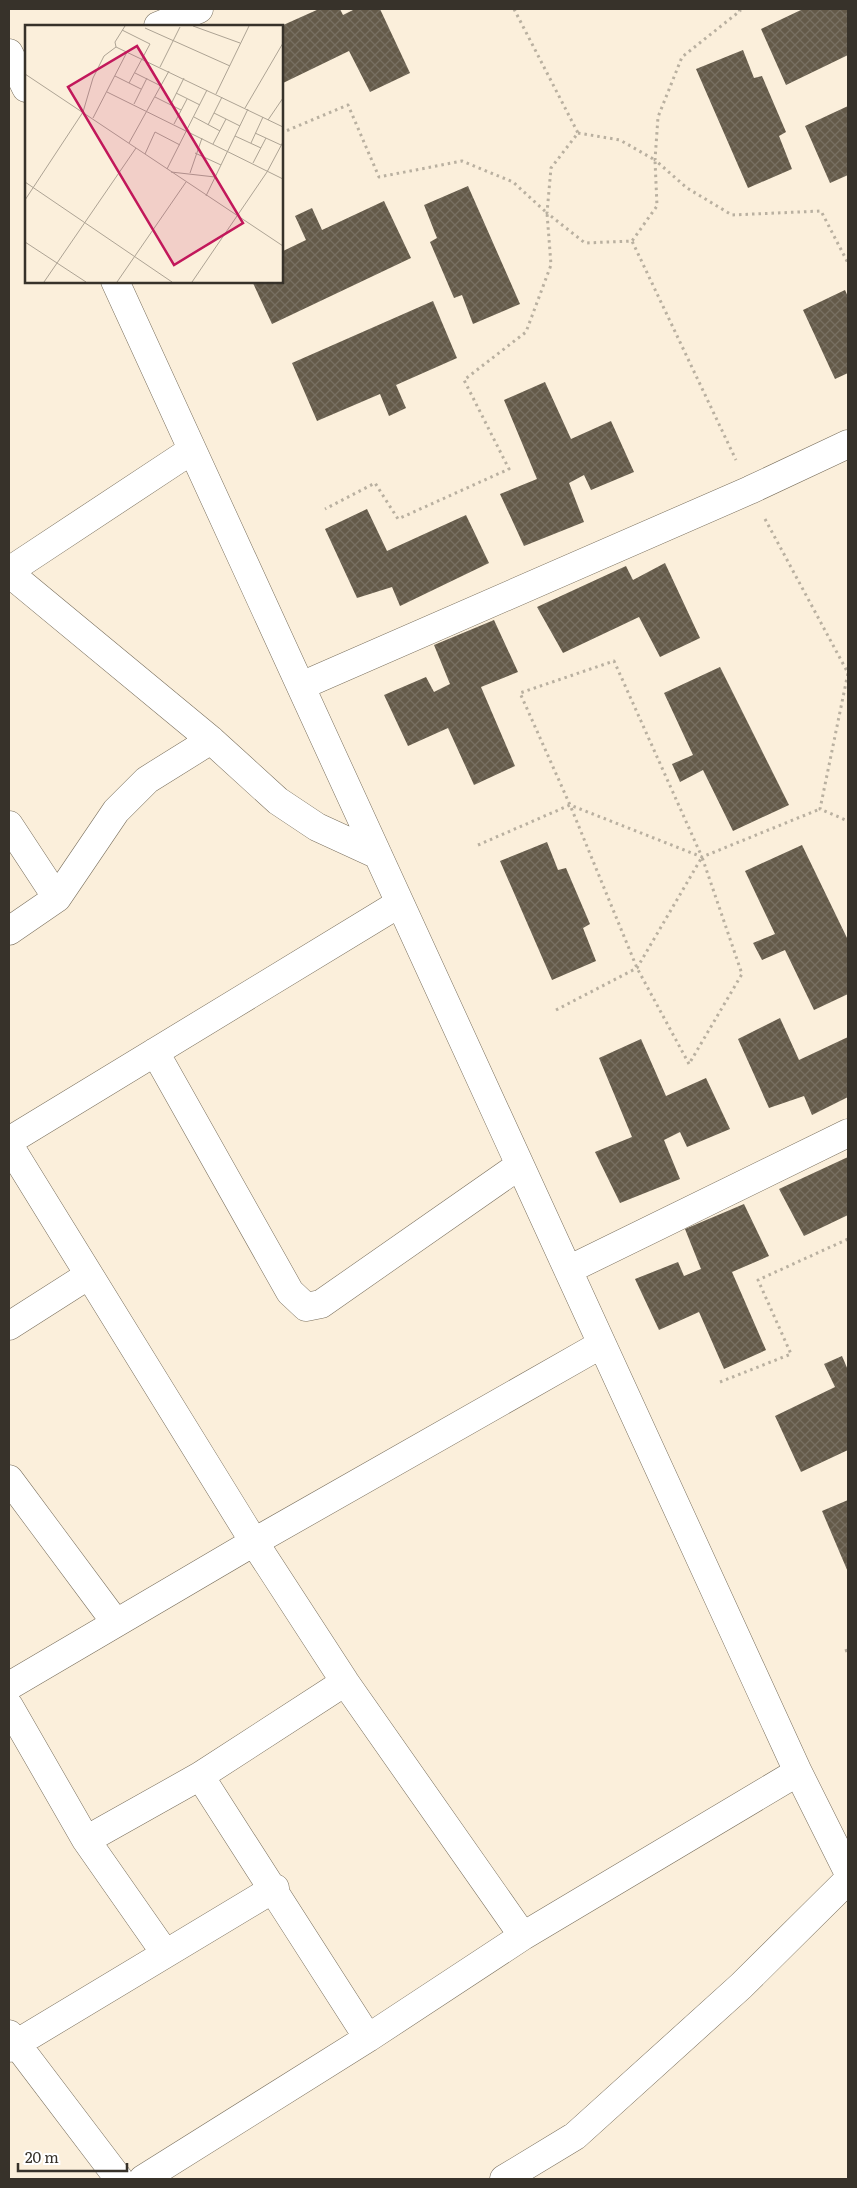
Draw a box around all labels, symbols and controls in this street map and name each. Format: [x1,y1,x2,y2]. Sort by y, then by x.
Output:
inset map [25,25,282,282]
scale bar [18,2140,126,2172]
text: 20 m [25,2145,59,2168]

